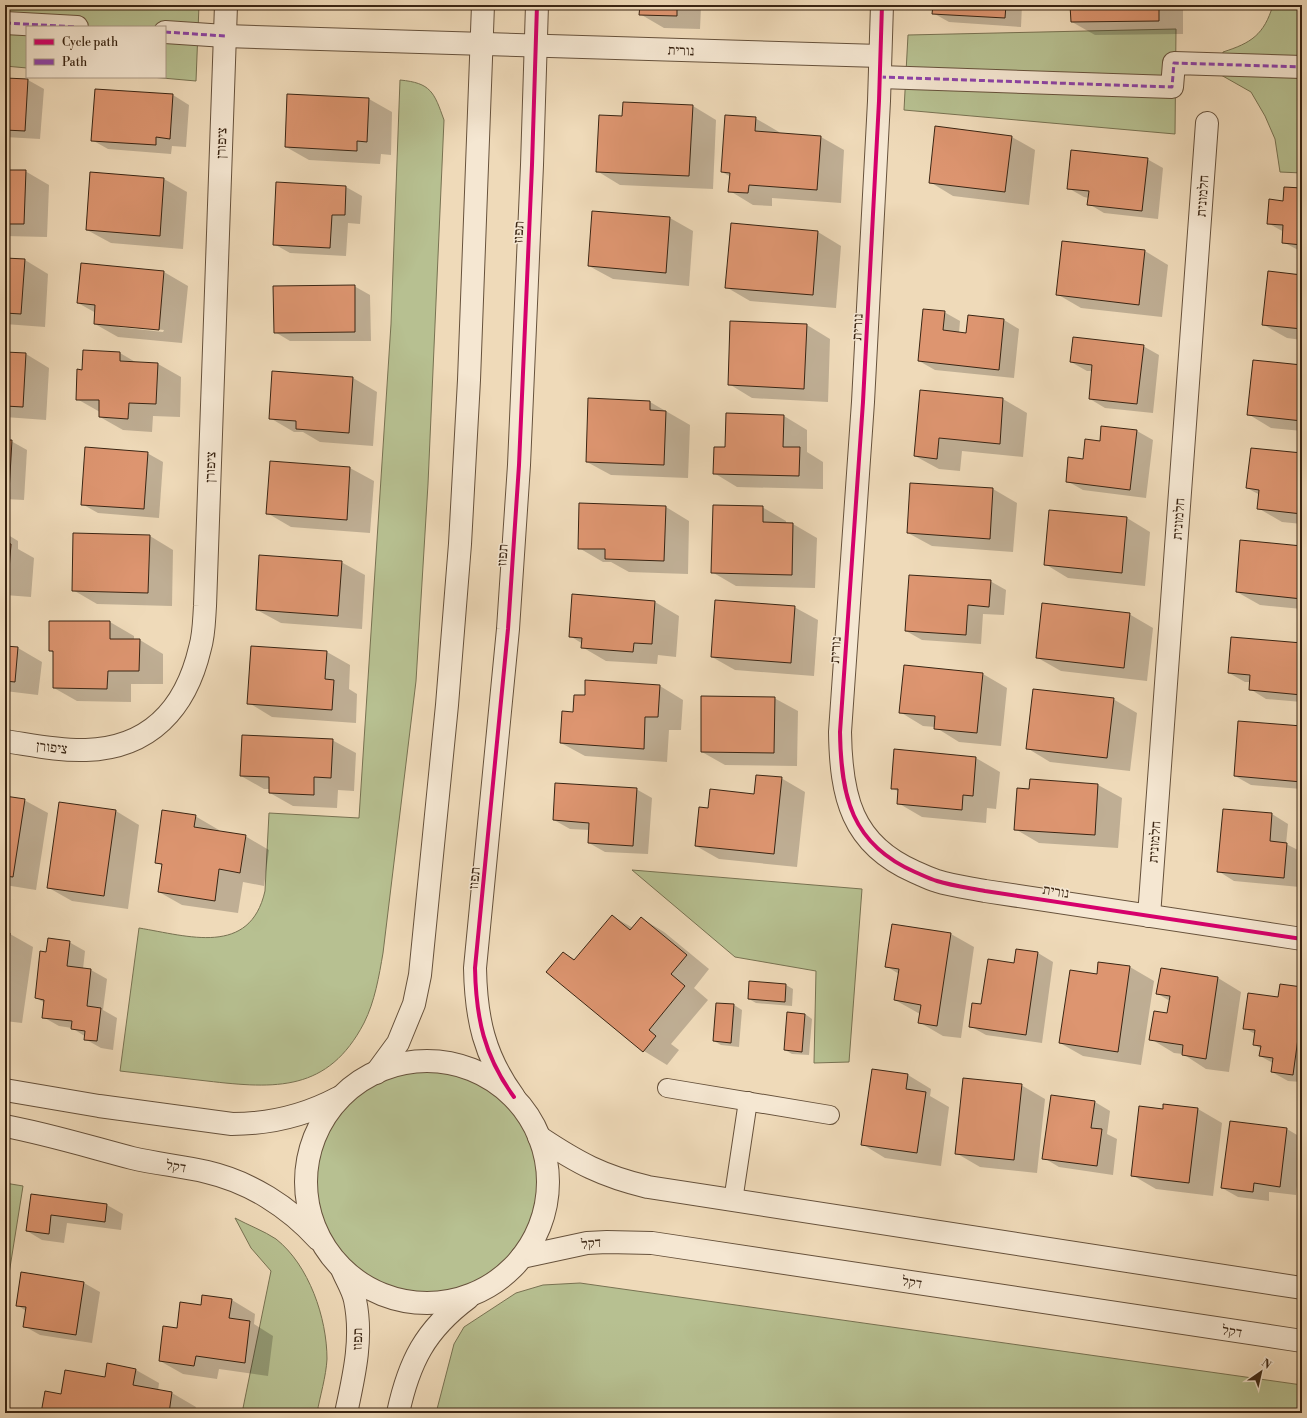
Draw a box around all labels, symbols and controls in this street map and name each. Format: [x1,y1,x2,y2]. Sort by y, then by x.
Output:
legend [26,26,166,78]
text: Cycle path [62,35,118,50]
street label: נורית [667,42,695,60]
text: Path [62,55,87,70]
street label: ציפורן [212,127,232,159]
street label: חלמונית [1193,174,1213,218]
street label: תפוז [509,220,529,244]
street label: נורית [848,313,868,341]
street label: ציפורן [201,451,221,483]
street label: חלמונית [1169,497,1189,541]
street label: תפוז [493,543,513,567]
street label: נורית [826,636,846,664]
street label: ציפורן [35,737,69,759]
street label: חלמונית [1145,820,1165,864]
street label: תפוז [465,866,485,890]
street label: נורית [1041,881,1071,903]
street label: דקל [164,1157,187,1177]
street label: דקל [580,1234,602,1254]
street label: דקל [900,1273,923,1293]
street label: דקל [1220,1322,1243,1342]
street label: תפוז [349,1328,367,1350]
north arrow [1241,1352,1281,1392]
text: N [1259,1356,1274,1373]

